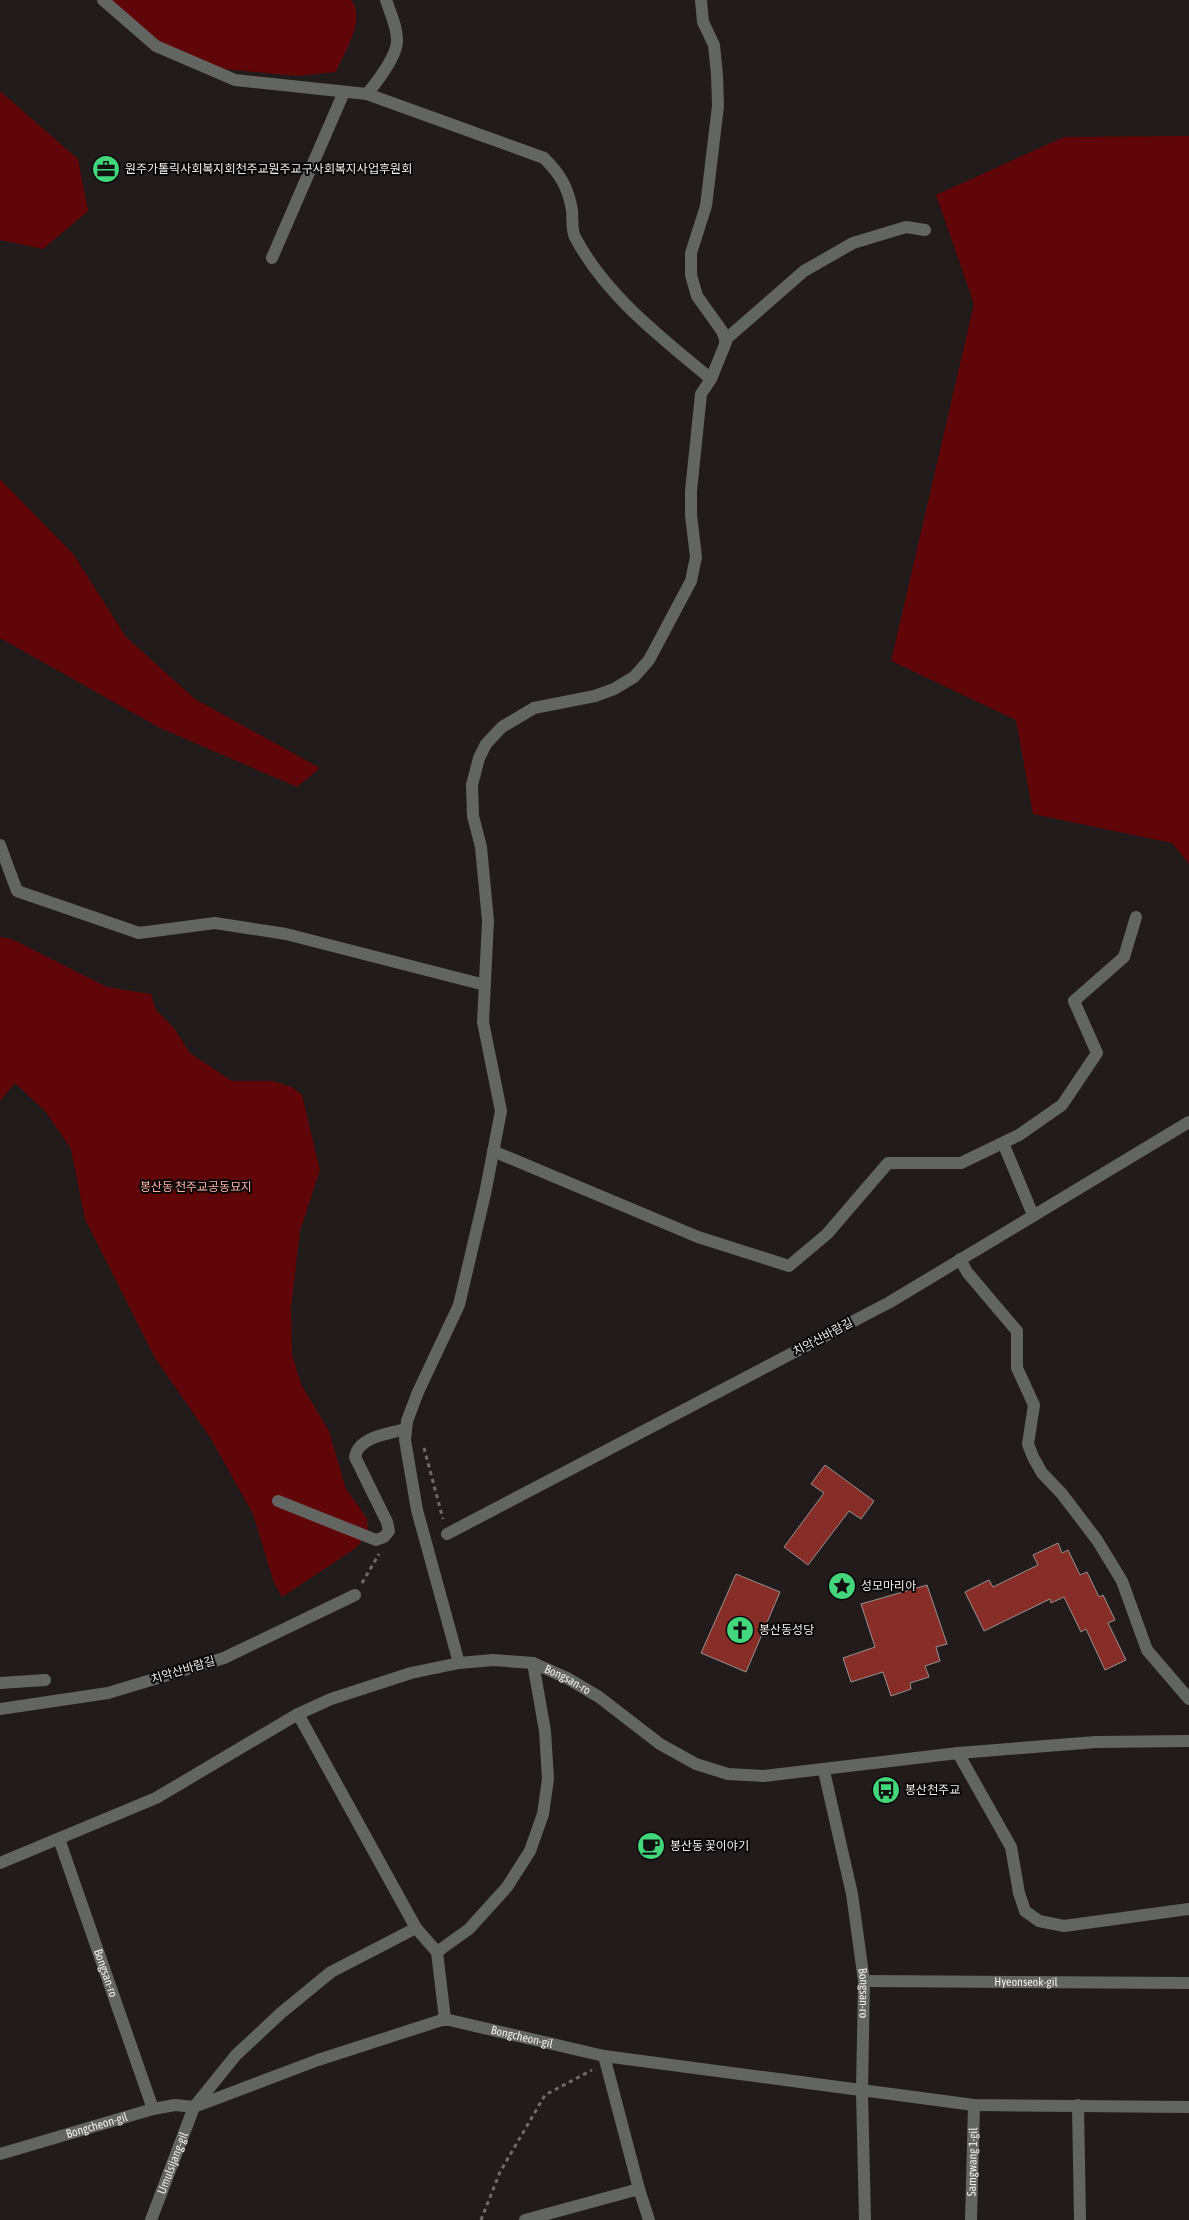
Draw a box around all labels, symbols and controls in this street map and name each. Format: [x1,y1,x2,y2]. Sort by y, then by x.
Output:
office icon: 원주가톨릭사회복지회천주교원주교구사회복지사업후원회 [91,154,121,184]
place label: 원주가톨릭사회복지회천주교원주교구사회복지사업후원회 [125,162,412,176]
park label: 봉산동 천주교공동묘지 [140,1180,252,1194]
street label: 치악산바람길 [790,1315,856,1359]
place icon: 성모마리아 [827,1571,857,1601]
place label: 성모마리아 [861,1579,916,1593]
church icon: 봉산동성당 [725,1615,755,1645]
place label: 봉산동성당 [759,1623,814,1637]
street label: 치악산바람길 [149,1654,217,1686]
street label: Bongsan-ro [542,1662,594,1698]
bus stop icon: 봉산천주교 [871,1775,901,1805]
place label: 봉산천주교 [905,1783,960,1797]
cafe icon: 봉산동 꽃이야기 [636,1831,666,1861]
place label: 봉산동 꽃이야기 [670,1839,749,1853]
street label: Bongsan-ro [91,1947,121,1999]
street label: Bongsan-ro [855,1967,871,2019]
street label: Hyeonseok-gil [994,1975,1059,1989]
street label: Bongcheon-gil [489,2023,555,2051]
street label: Bongcheon-gil [65,2110,130,2141]
street label: Samgwang 1-gil [965,2127,980,2197]
street label: Umulsijang-gil [155,2129,191,2196]

